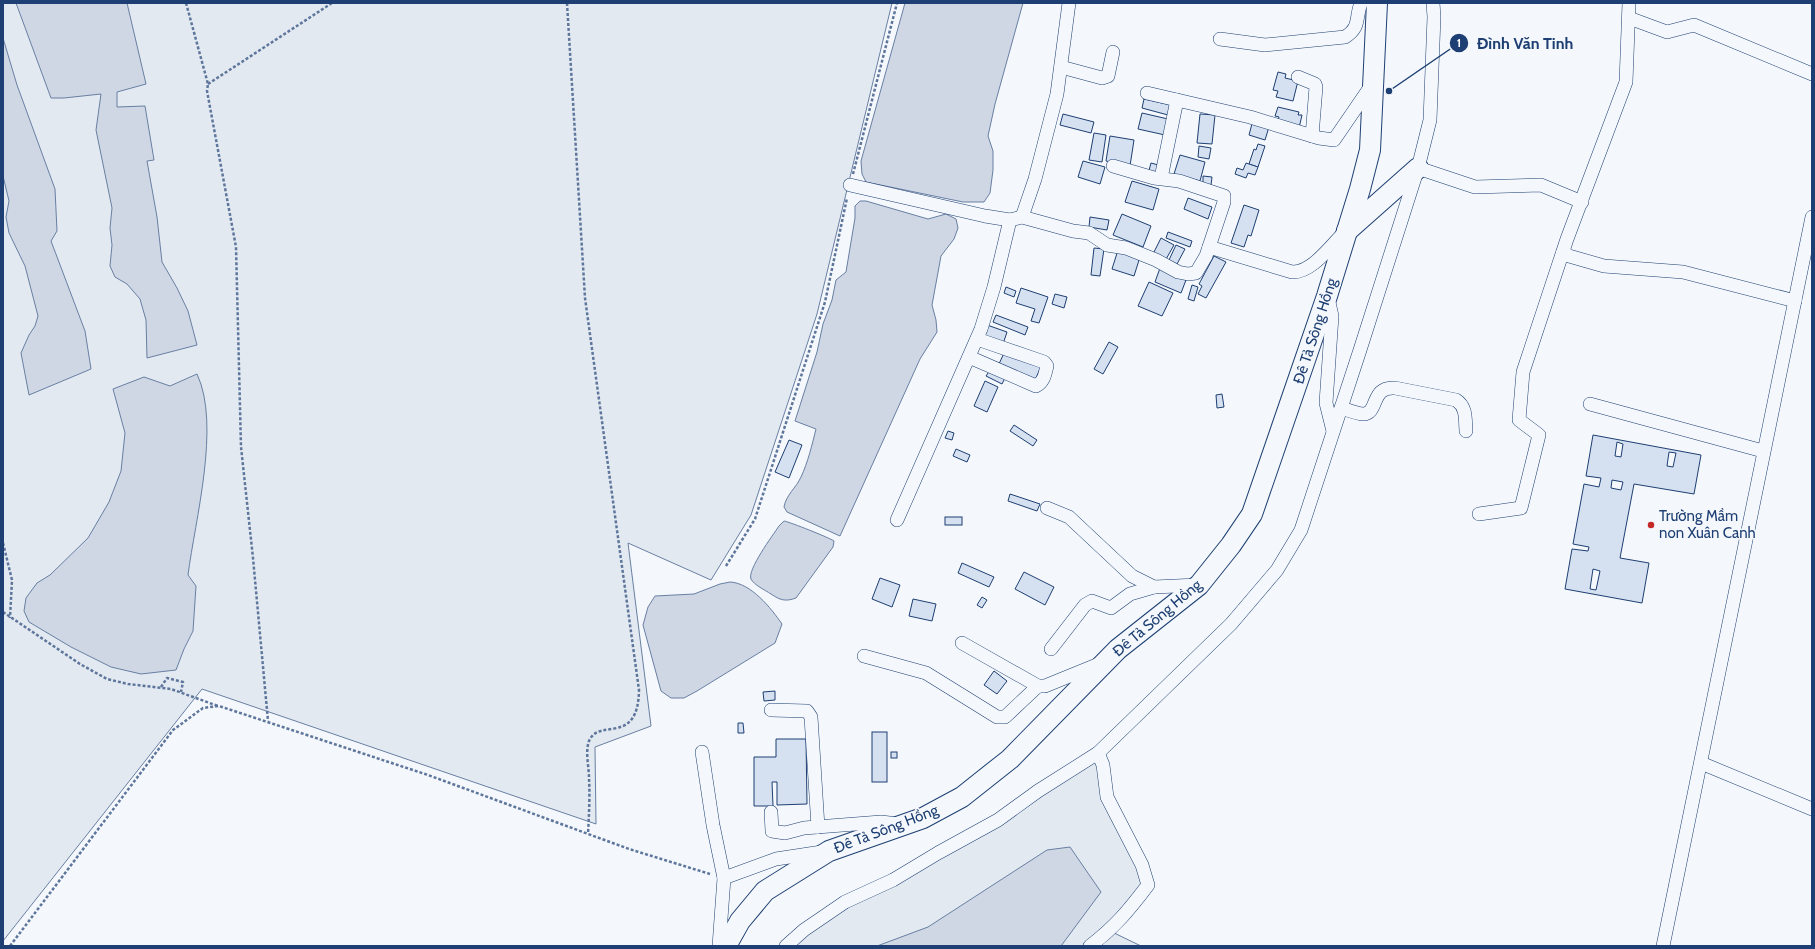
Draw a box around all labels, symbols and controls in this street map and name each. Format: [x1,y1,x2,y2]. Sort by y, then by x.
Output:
callout: Đình Văn Tinh [1449,29,1582,57]
text: Đình Văn Tinh [1477,34,1573,53]
text: 1 [1457,35,1461,50]
street label: Đê Tả Sông Hồng [1289,275,1341,386]
place label: Trường Mầm non Xuân Canh [1659,507,1756,542]
marker: Trường Mầm non Xuân Canh [1646,520,1656,530]
street label: Đê Tả Sông Hồng [1109,575,1205,660]
street label: Đê Tả Sông Hồng [831,801,941,857]

